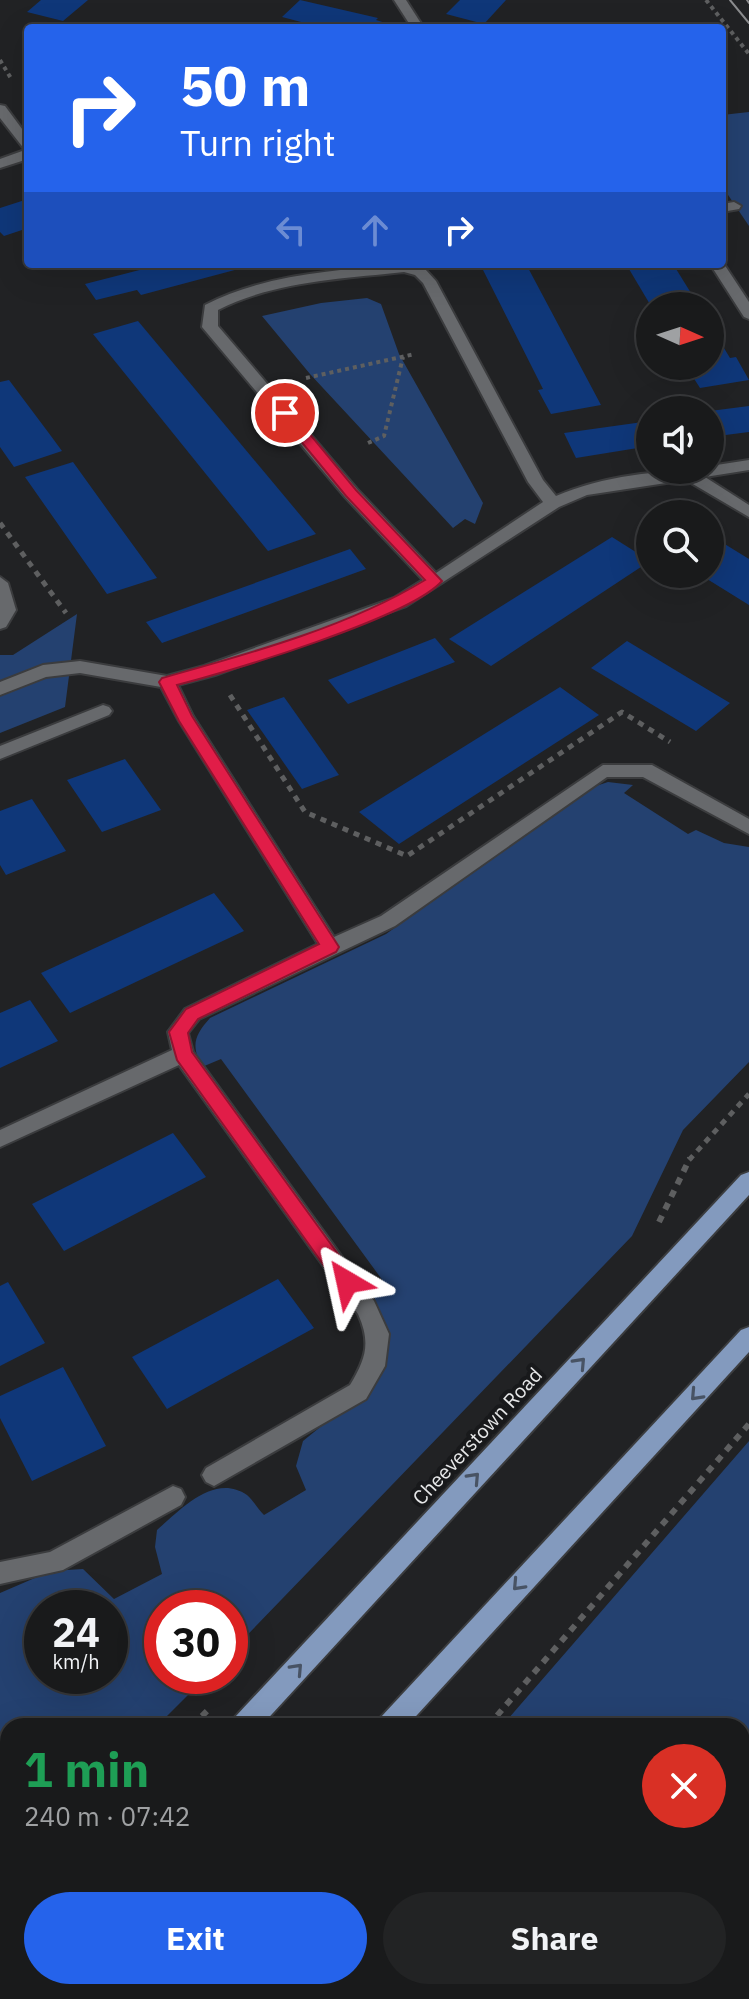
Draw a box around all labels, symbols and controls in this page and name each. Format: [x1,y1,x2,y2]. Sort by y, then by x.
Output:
text: 50 m [180,49,310,121]
icon: right [48,56,152,160]
text: Turn right [180,119,336,166]
icon: left [269,208,313,252]
icon: ahead [353,208,397,252]
icon: right [437,208,481,252]
north arrow [636,292,724,380]
map controls [636,292,724,588]
pin [251,379,319,447]
icon: arrive [263,391,307,435]
button: sound [636,396,724,484]
button: search [636,500,724,588]
position arrow [305,1240,389,1324]
one-way arrow [571,1358,586,1372]
street label: Cheeverstown Road [406,1361,548,1511]
one-way arrow [691,1385,705,1400]
one-way arrow [464,1473,479,1487]
one-way arrow [514,1575,528,1590]
speed limit sign: 30 [144,1590,248,1694]
text: 24 [52,1606,100,1658]
text: km/h [52,1648,100,1675]
one-way arrow [287,1664,302,1678]
text: 1 min [24,1738,149,1800]
button: close [642,1744,726,1828]
text: 240 m · 07:42 [24,1799,190,1833]
button: Exit [24,1892,367,1984]
button: Share [383,1892,726,1984]

